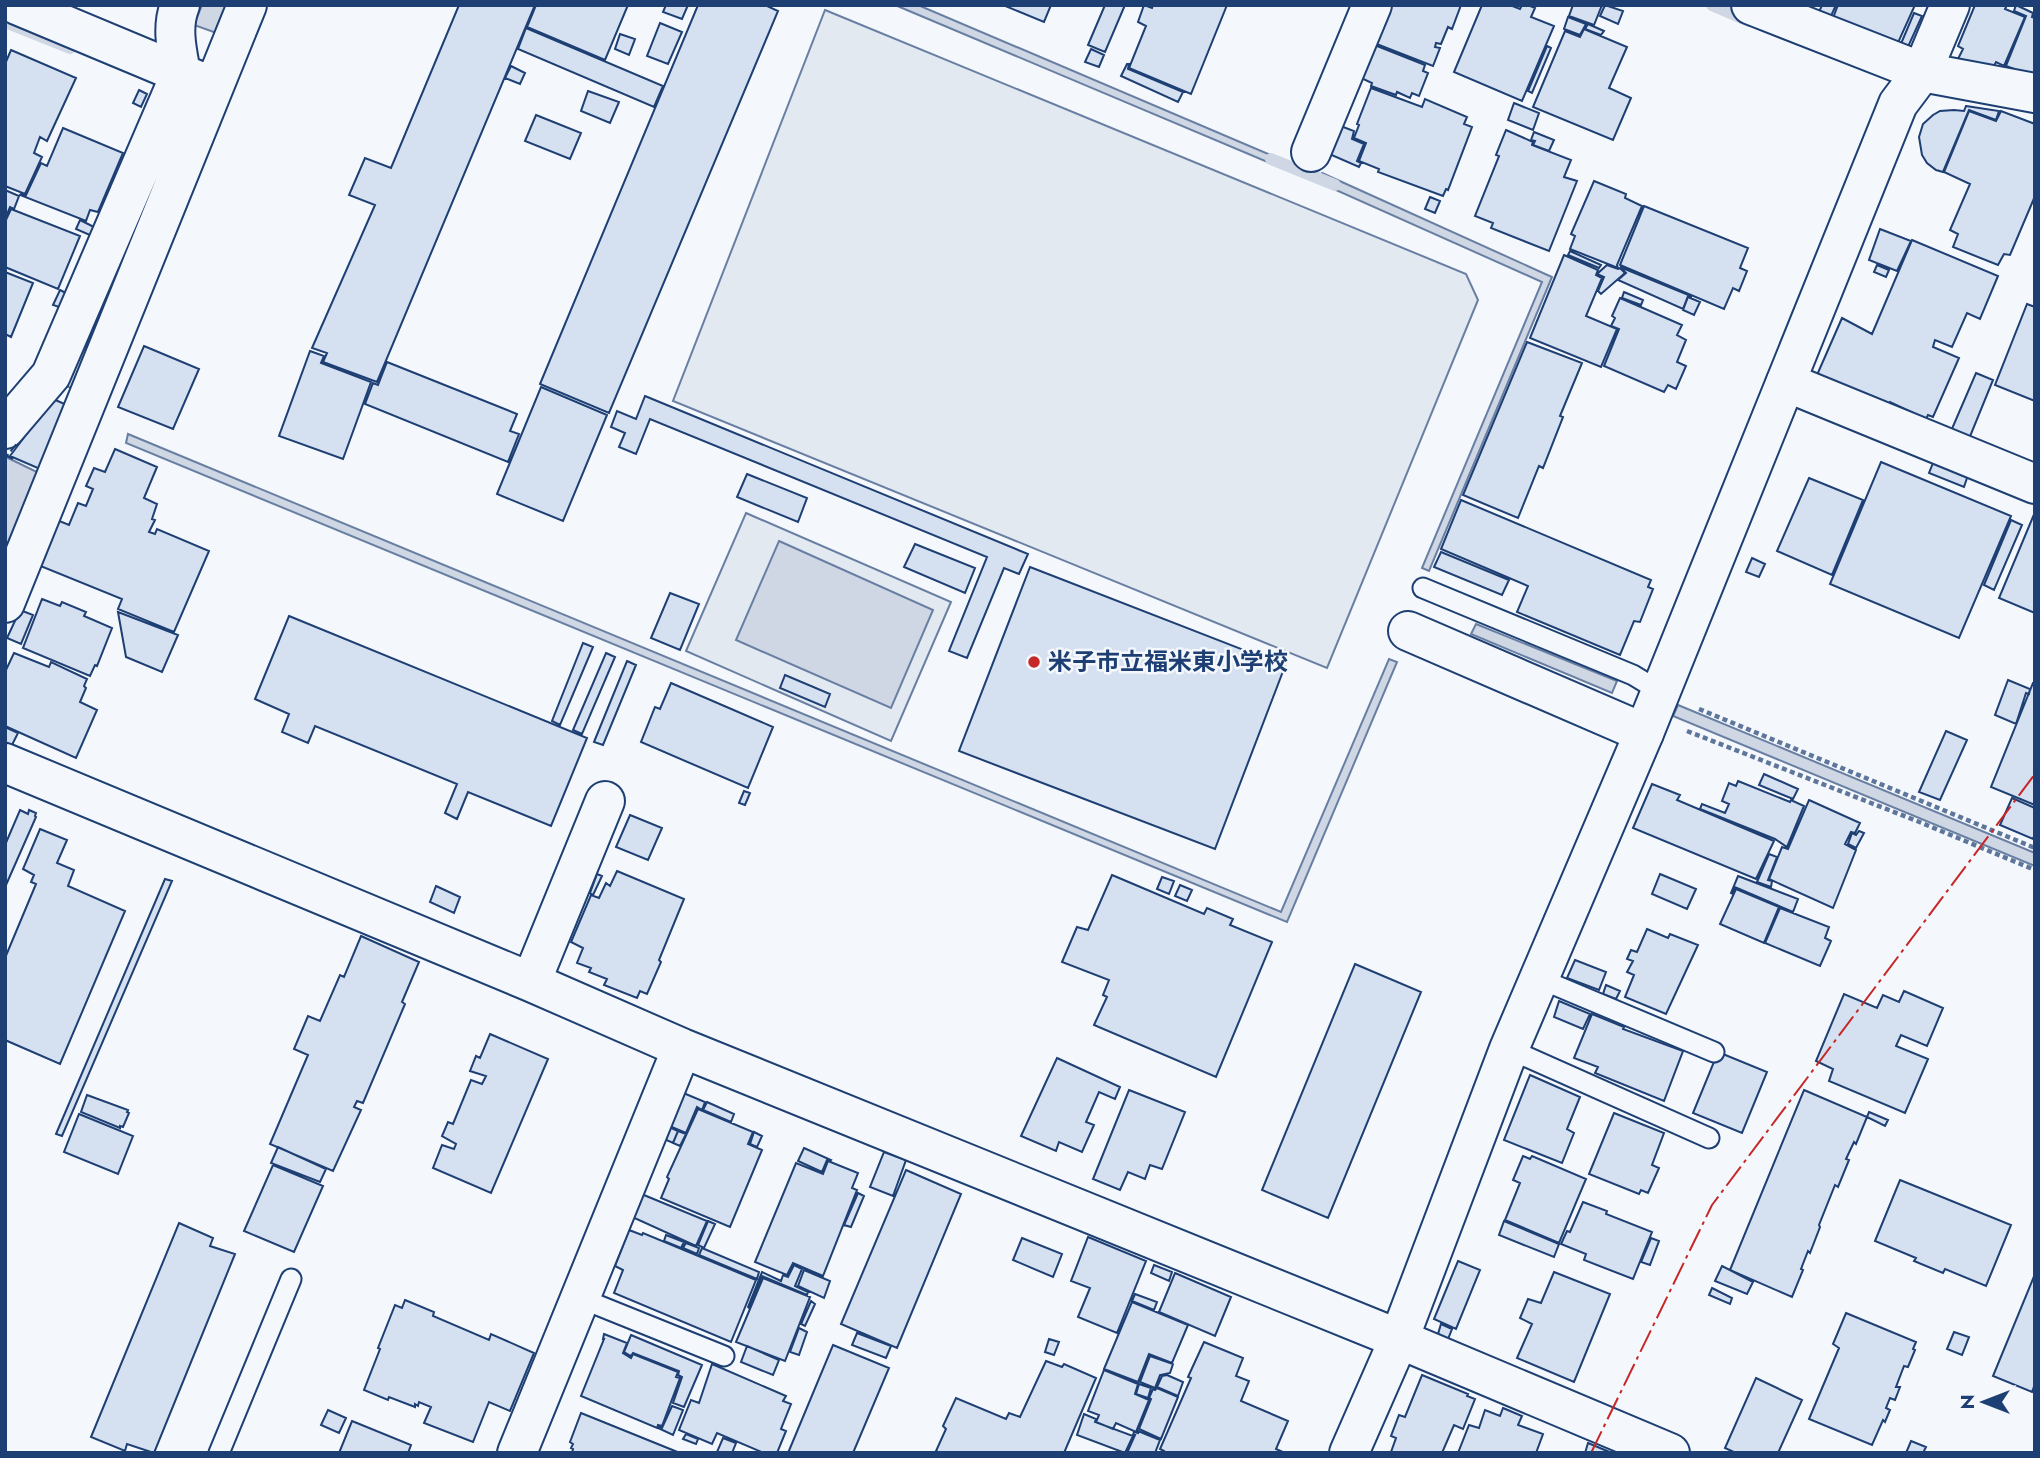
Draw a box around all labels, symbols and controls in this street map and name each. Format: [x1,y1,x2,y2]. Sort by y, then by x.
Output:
place label: 米子市立福米東小学校 [1048,644,1288,679]
marker: 米子市立福米東小学校 [1026,654,1042,670]
north arrow [1949,1367,2019,1437]
text: N [1954,1394,1981,1410]

